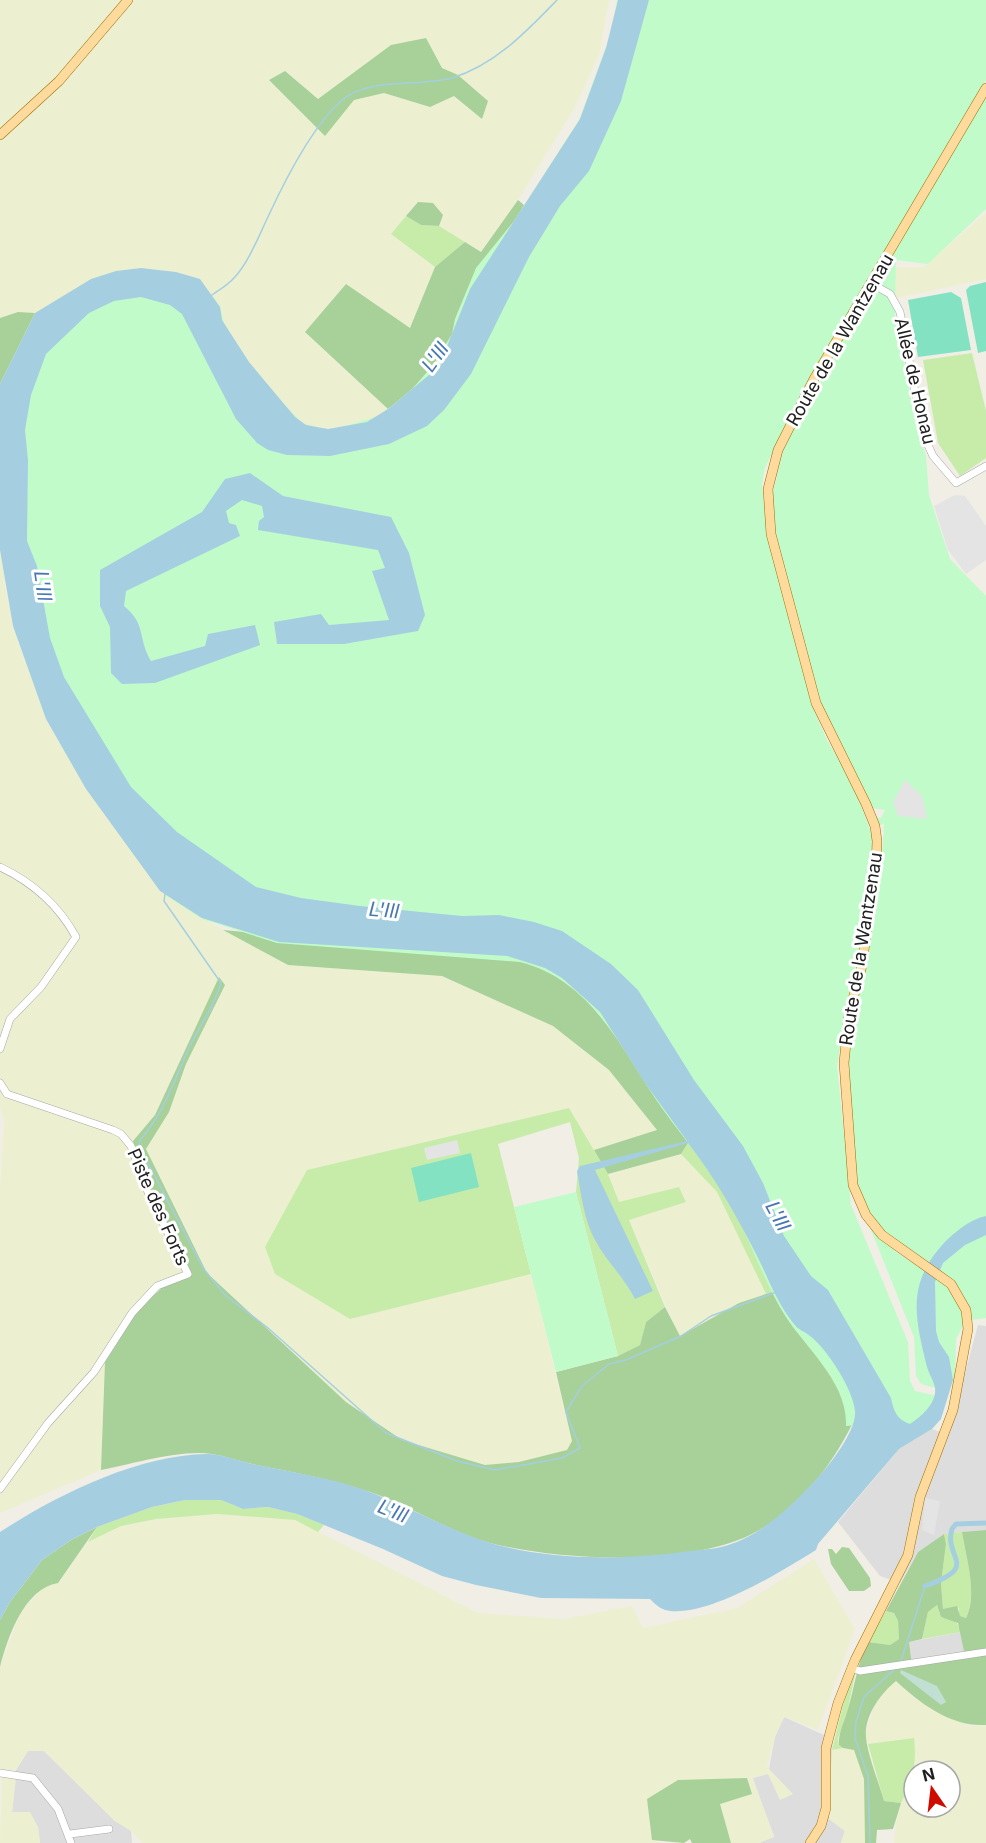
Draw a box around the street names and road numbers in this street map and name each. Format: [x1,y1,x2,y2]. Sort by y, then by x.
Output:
street label: Route de la Wantzenau [782,250,897,430]
street label: Allée de Honau [891,316,940,446]
street label: Route de la Wantzenau [835,851,886,1047]
street label: Piste des Forts [123,1145,194,1268]

